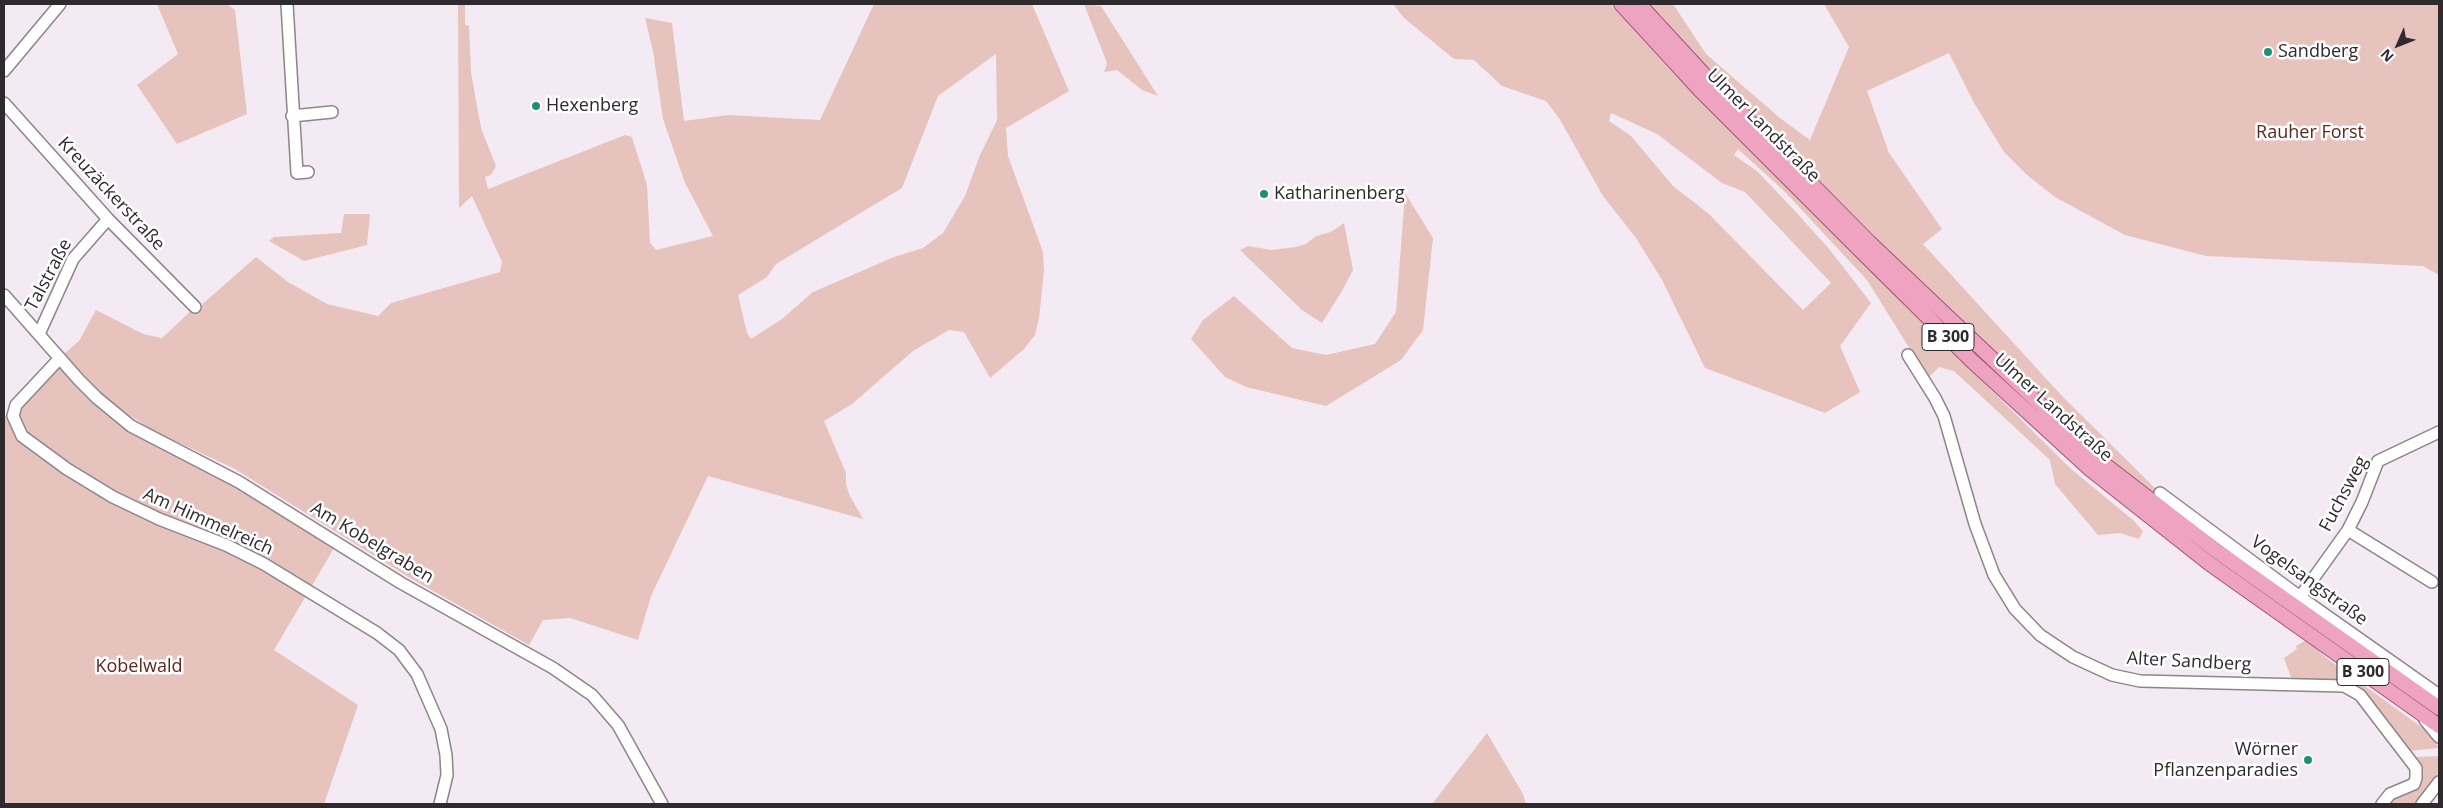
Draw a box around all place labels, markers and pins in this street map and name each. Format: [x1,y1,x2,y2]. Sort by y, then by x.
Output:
place label: Sandberg [2278,41,2358,63]
marker: Sandberg [2262,46,2274,58]
place label: Hexenberg [546,95,638,117]
marker: Hexenberg [530,100,542,112]
place label: Katharinenberg [1274,183,1405,205]
marker: Katharinenberg [1258,188,1270,200]
place label: Wörner Pflanzenparadies [2153,739,2298,782]
marker: Wörner Pflanzenparadies [2302,754,2314,766]

